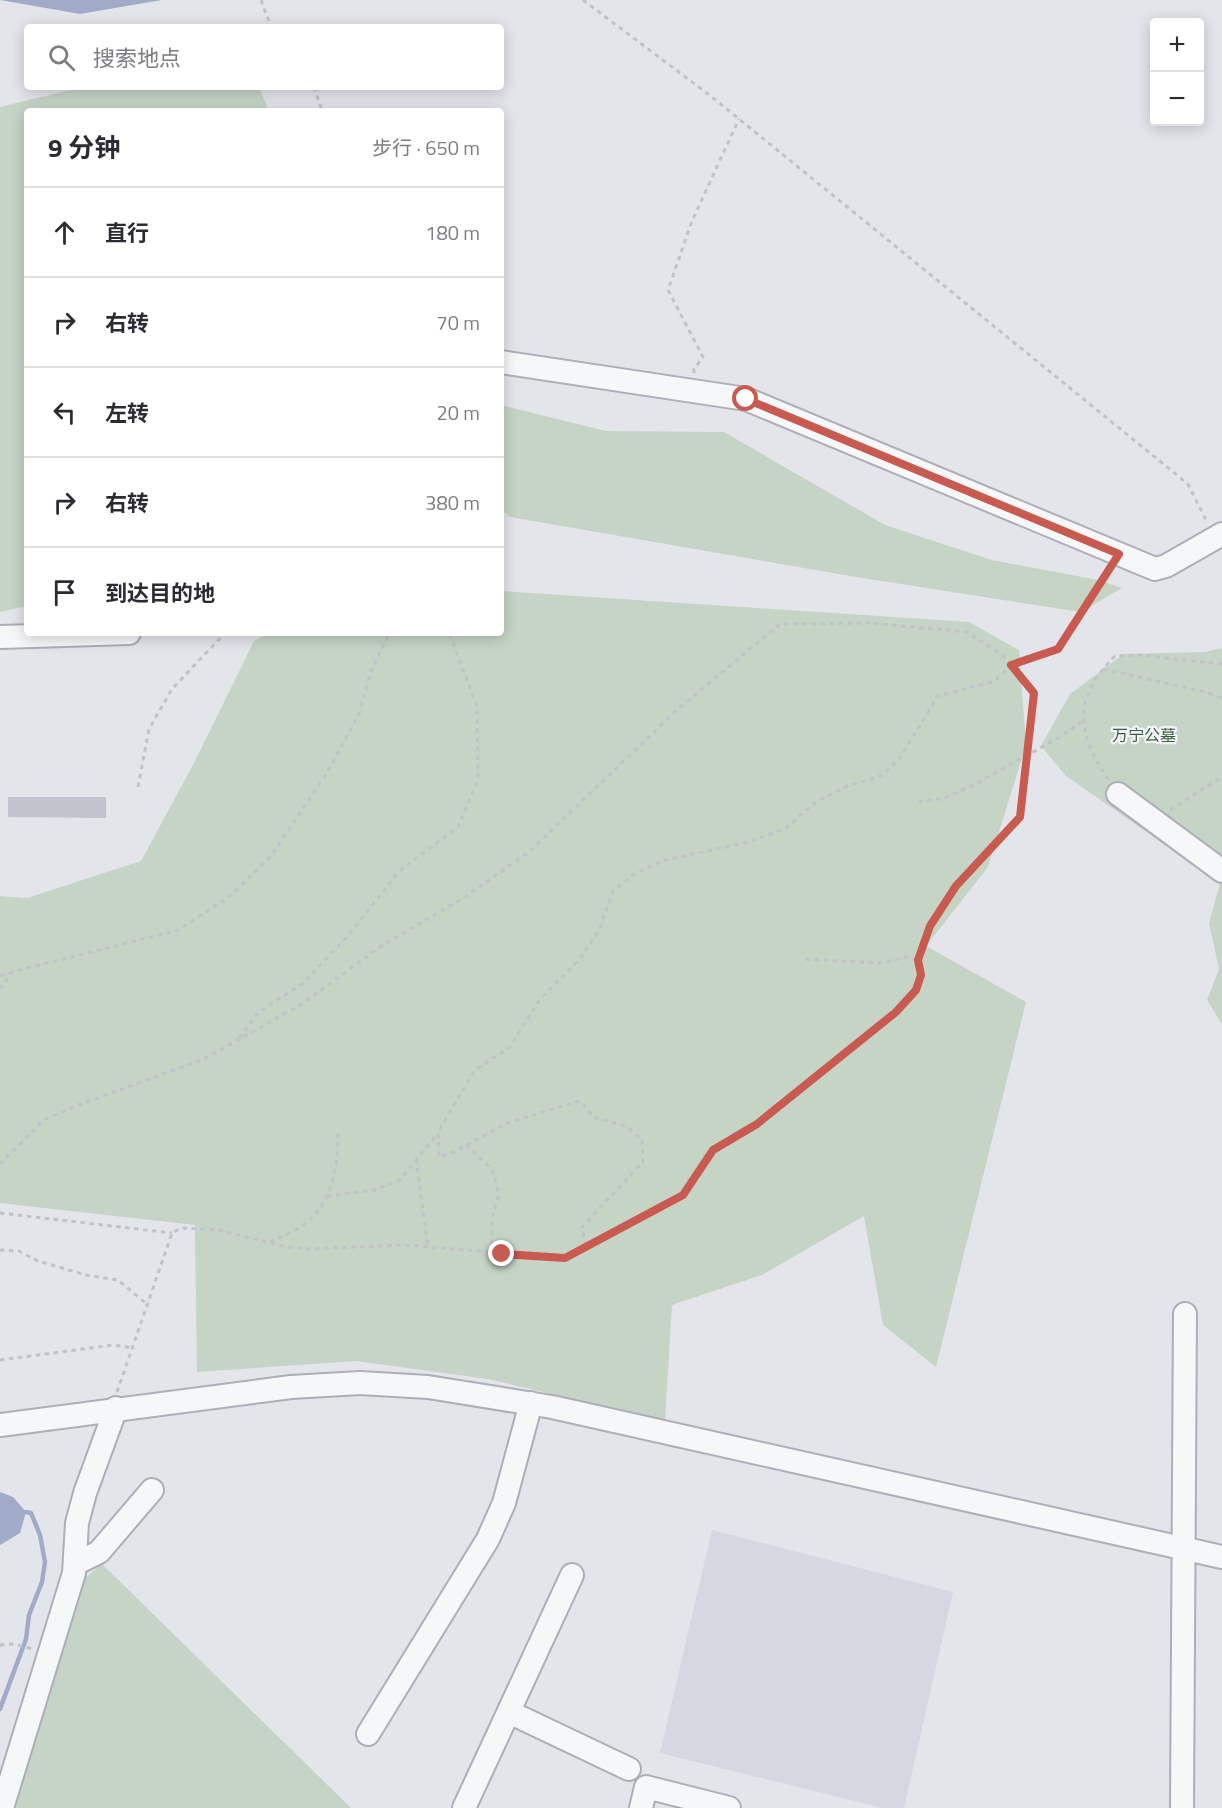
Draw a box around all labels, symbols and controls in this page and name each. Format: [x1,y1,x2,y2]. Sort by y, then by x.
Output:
map controls [1150,18,1204,126]
button: + [1150,18,1204,72]
search box [24,24,504,90]
icon: search [45,41,78,74]
text: 搜索地点 [93,41,181,75]
button: − [1150,72,1204,126]
text: 9 分钟 [48,128,120,167]
text: 步行 · 650 m [372,132,480,163]
icon: ahead [48,216,81,249]
text: 直行 [105,216,149,250]
text: 180 m [425,217,480,248]
icon: right [48,306,81,339]
text: 右转 [105,306,149,340]
text: 70 m [436,307,480,338]
route start [732,385,758,411]
icon: left [48,396,81,429]
text: 左转 [105,396,149,430]
text: 20 m [436,397,480,428]
icon: right [48,486,81,519]
text: 右转 [105,486,149,520]
text: 380 m [425,487,480,518]
icon: arrive [48,576,81,609]
text: 到达目的地 [105,576,215,610]
park label: 万宁公墓 [1112,723,1176,747]
route end [488,1240,514,1266]

